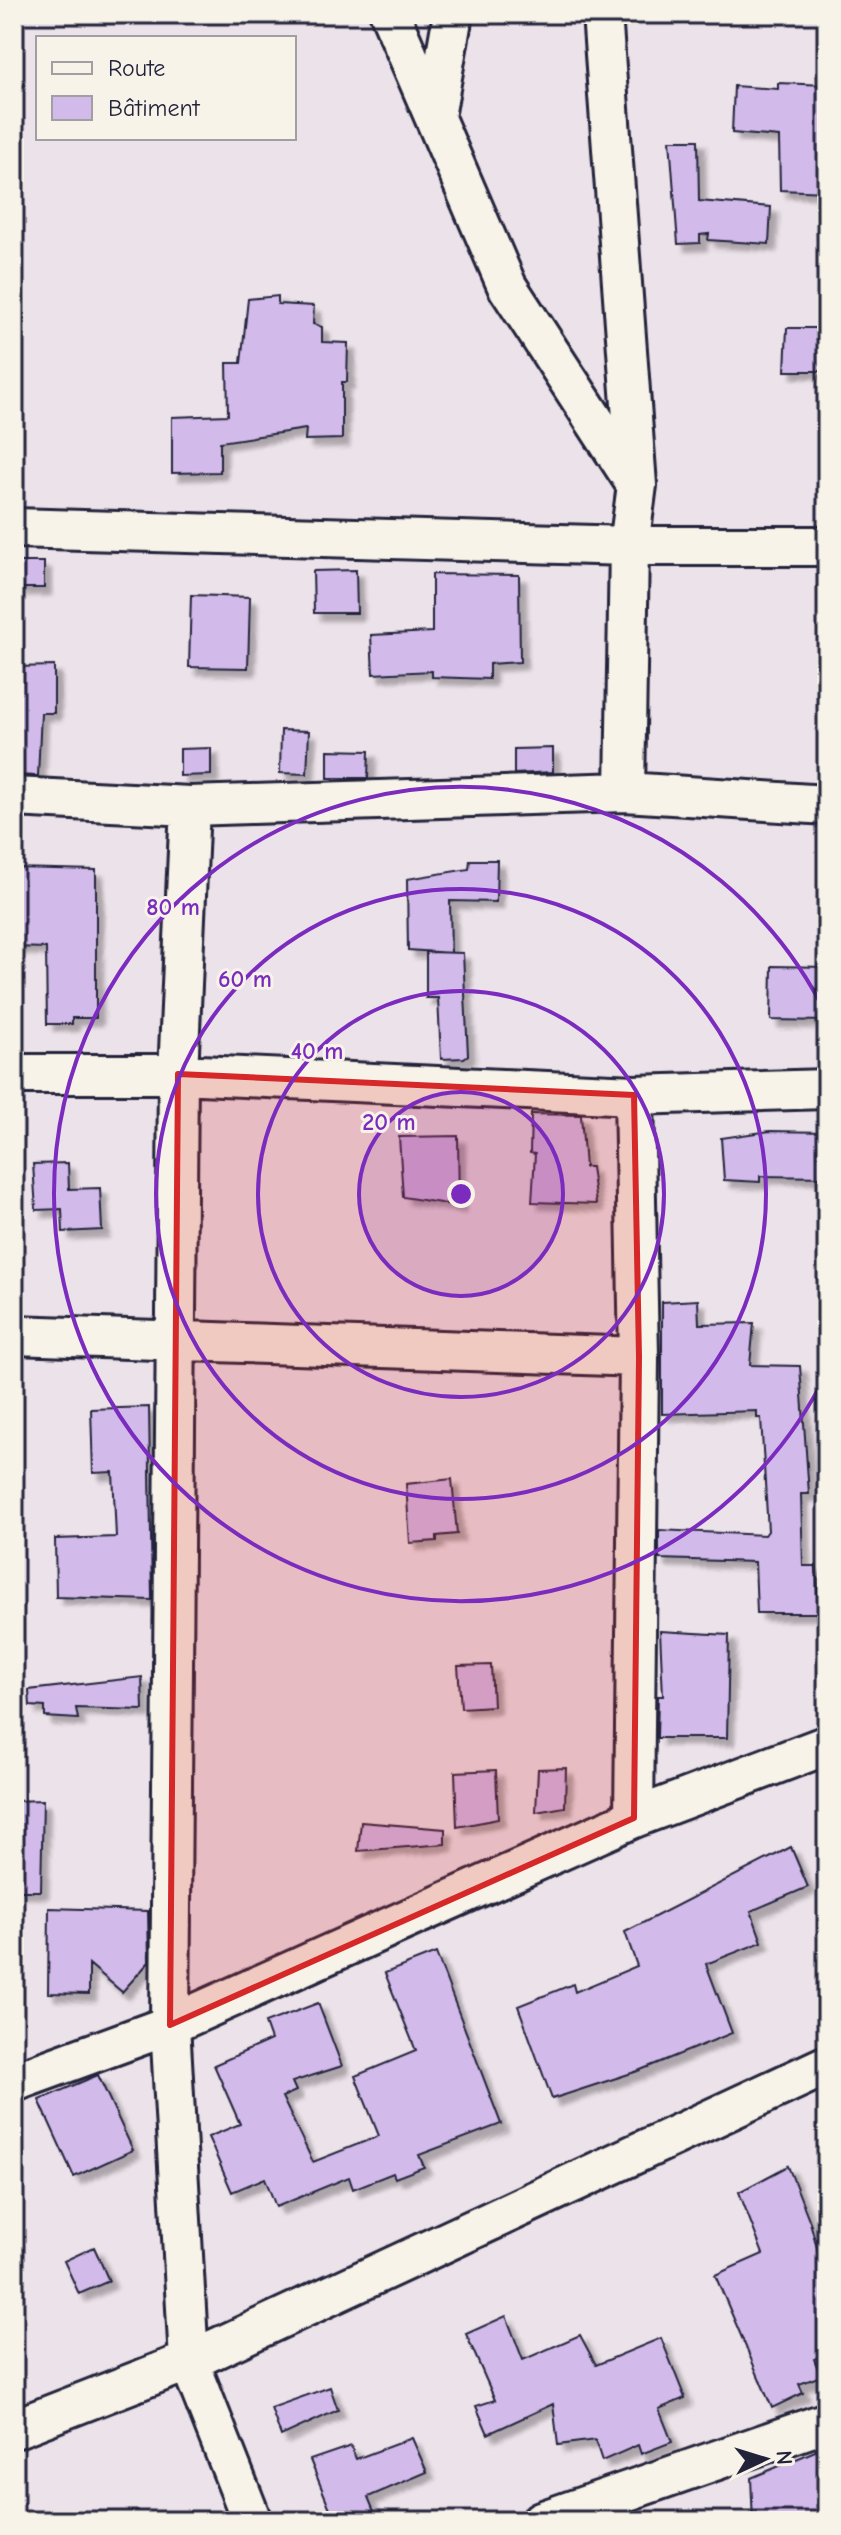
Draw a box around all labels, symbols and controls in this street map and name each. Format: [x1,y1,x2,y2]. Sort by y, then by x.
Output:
legend [36,36,296,140]
text: Route [108,54,165,82]
text: Bâtiment [108,94,201,122]
text: 80 m [146,893,200,921]
text: 60 m [218,965,272,993]
text: 40 m [291,1037,343,1065]
text: 20 m [362,1108,416,1136]
centre of rings [447,1180,475,1208]
north arrow [725,2419,805,2499]
text: N [770,2450,797,2466]

